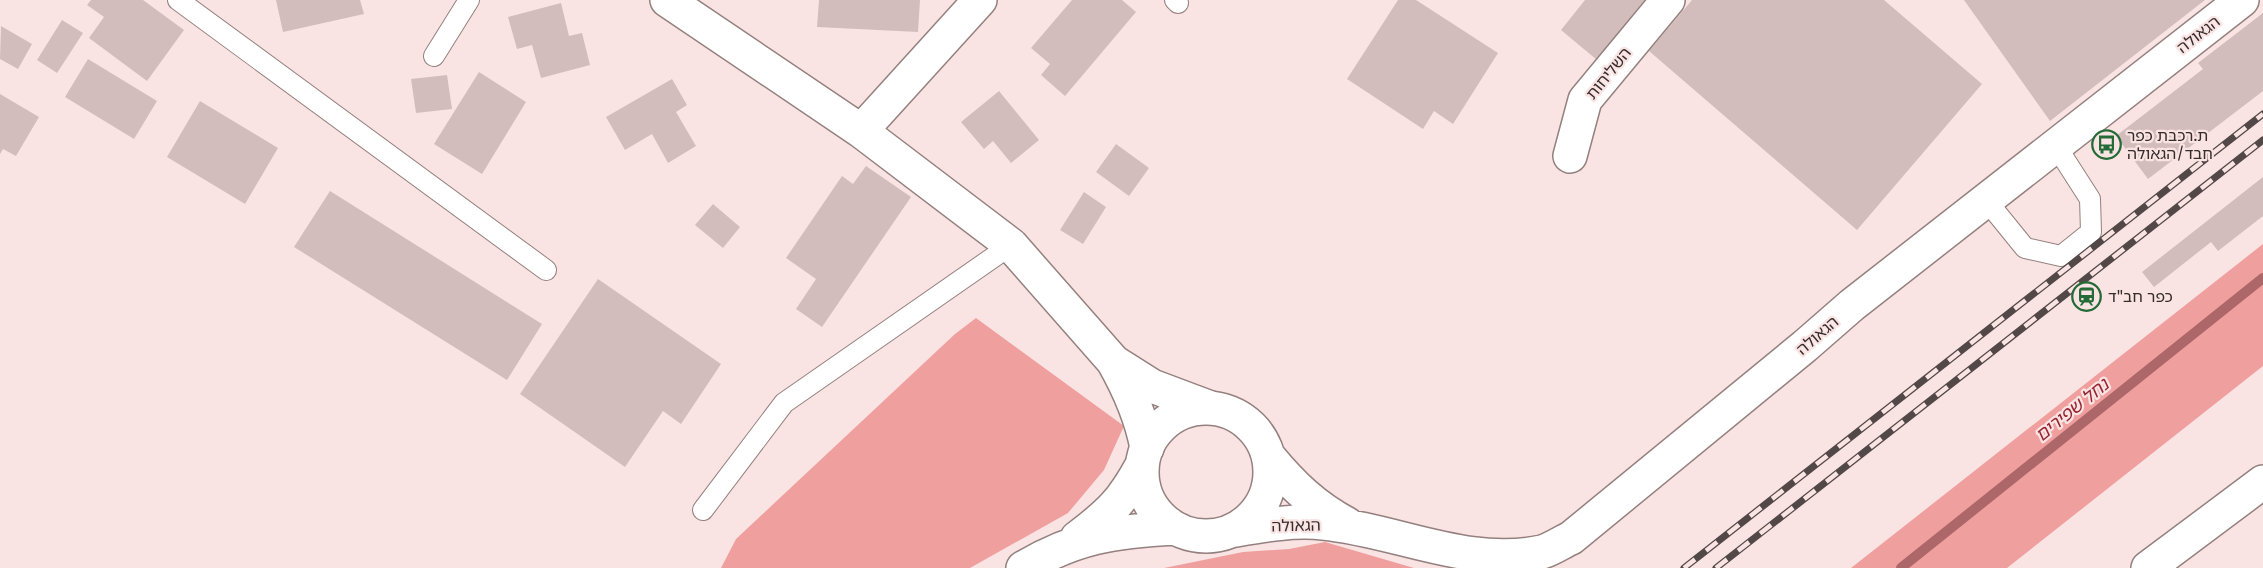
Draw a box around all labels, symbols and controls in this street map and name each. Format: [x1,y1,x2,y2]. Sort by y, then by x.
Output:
street label: הגאולה [2173,12,2224,57]
street label: השליחות [1582,44,1635,103]
place label: ת.רכבת כפר חבד/הגאולה [2127,126,2213,163]
bus stop icon: ת.רכבת כפר חבד/הגאולה [2090,128,2122,160]
station icon: כפר חב"ד [2071,280,2103,312]
place label: כפר חב"ד [2108,287,2173,306]
street label: הגאולה [1792,312,1842,359]
water label: נחל שפירים [2031,373,2114,446]
street label: הגאולה [1271,516,1321,535]

